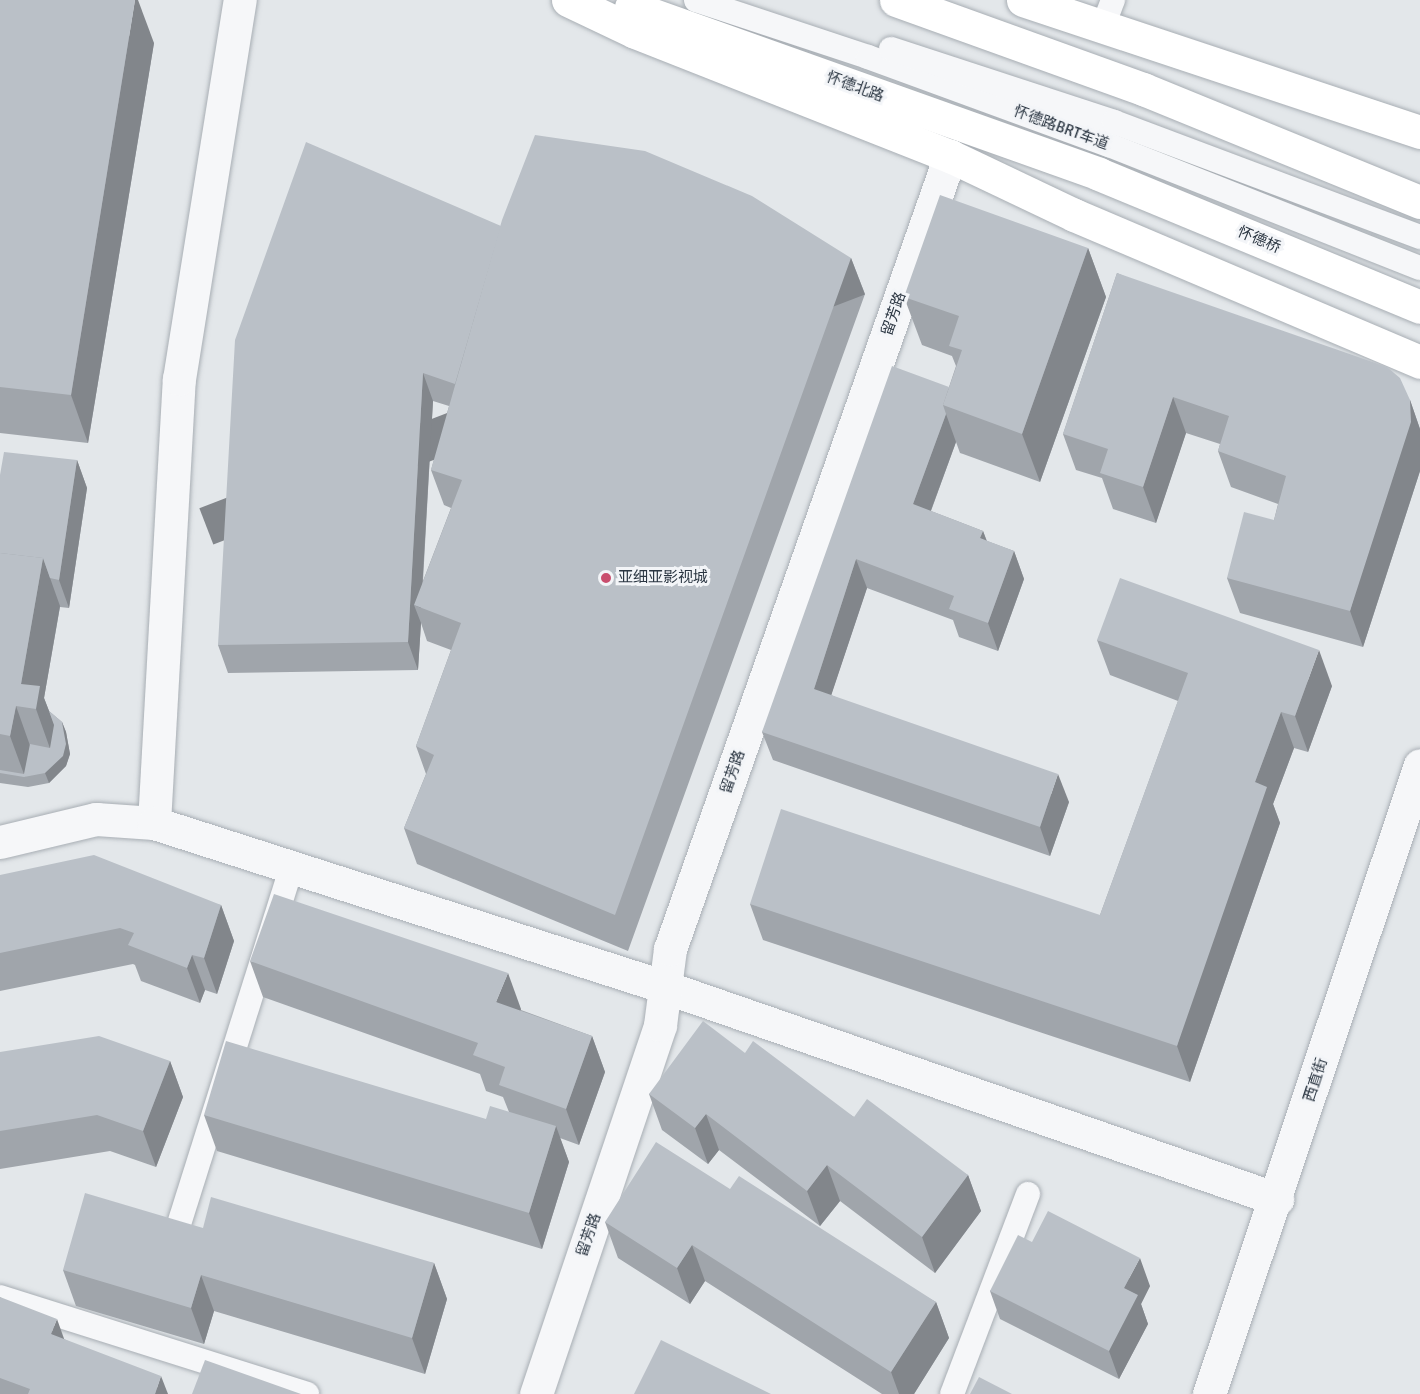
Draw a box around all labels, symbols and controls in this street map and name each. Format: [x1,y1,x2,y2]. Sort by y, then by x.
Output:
street label: 怀德北路 [824,68,886,106]
street label: 怀德路BRT车道 [1011,102,1111,154]
street label: 怀德桥 [1235,223,1283,257]
street label: 留芳路 [878,290,910,338]
place label: 亚细亚影视城 [618,569,708,587]
marker: 亚细亚影视城 [599,571,613,585]
street label: 留芳路 [717,748,749,796]
street label: 西直街 [1300,1056,1332,1104]
street label: 留芳路 [573,1211,605,1259]

